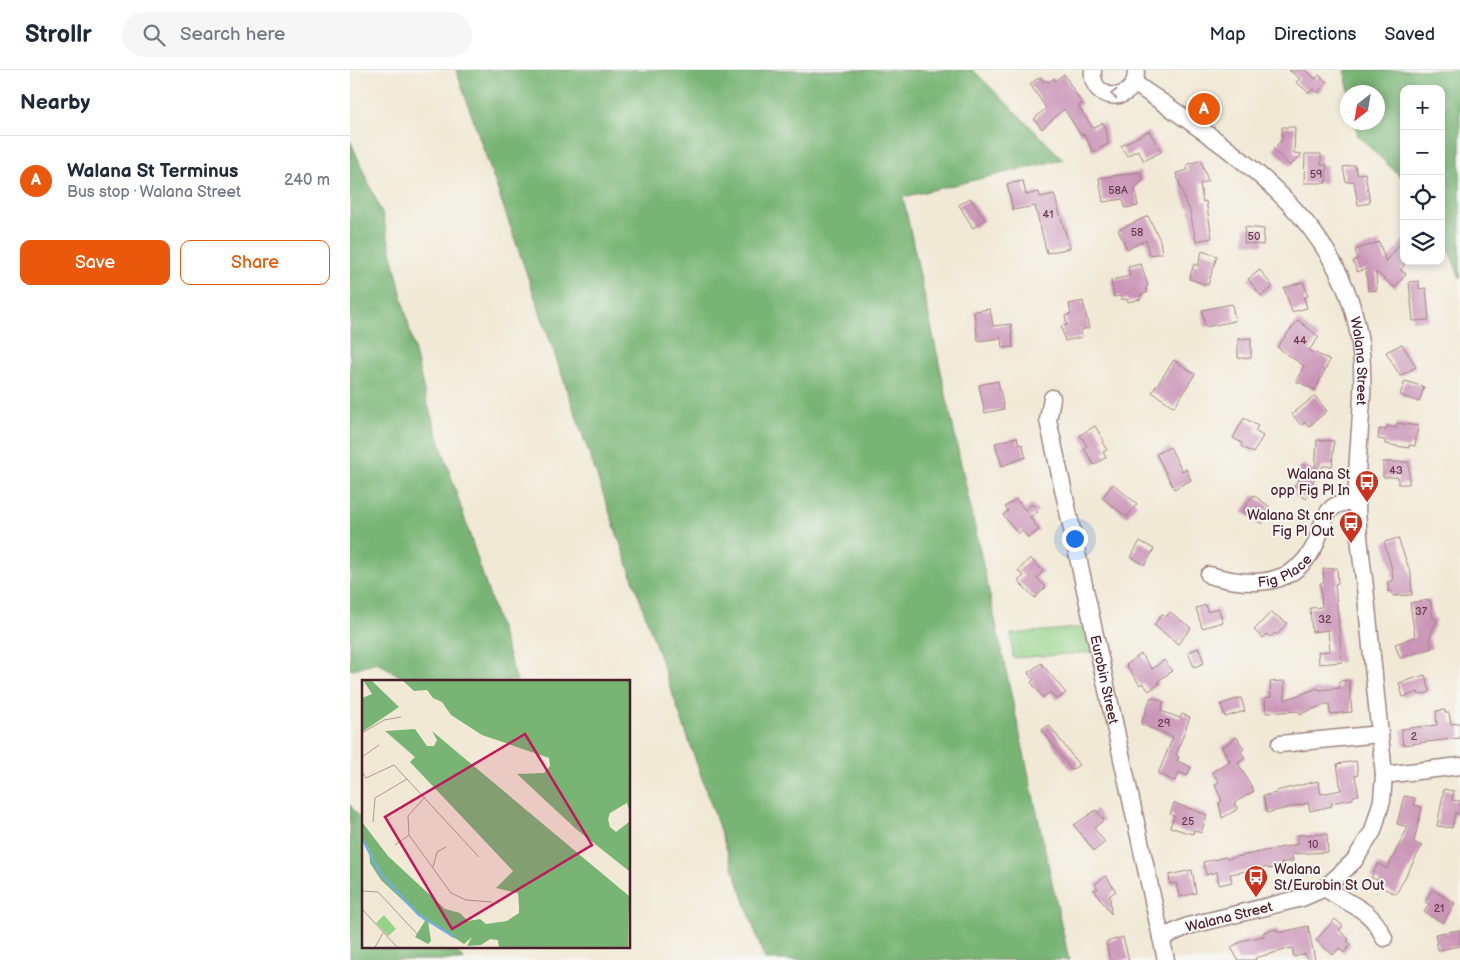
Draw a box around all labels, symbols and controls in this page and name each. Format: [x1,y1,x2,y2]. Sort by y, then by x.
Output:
search box [122,12,472,57]
text: Strollr [25,20,92,49]
icon: search [140,21,168,49]
text: Search here [180,23,285,46]
text: Map [1210,24,1246,45]
text: Directions [1274,24,1356,45]
text: Saved [1384,24,1435,45]
north arrow [1340,85,1385,130]
map controls [1400,85,1445,265]
button: + [1400,85,1445,130]
one-way arrow [1110,89,1118,99]
text: Nearby [20,90,90,115]
pin: A [1188,90,1220,128]
button: − [1400,130,1445,175]
text: Walana St Terminus [67,160,238,183]
house number: 59 [1310,168,1322,181]
text: A [31,171,41,190]
text: 240 m [284,171,330,190]
button: locate [1400,175,1445,220]
text: Bus stop · Walana Street [67,183,241,202]
house number: 58A [1108,184,1128,197]
house number: 41 [1043,208,1053,221]
button: layers [1400,220,1445,265]
house number: 58 [1131,226,1143,239]
house number: 50 [1248,230,1261,243]
button: Save [20,240,170,285]
button: Share [180,240,330,285]
street label: Walana Street [1347,315,1371,406]
house number: 44 [1293,334,1307,347]
house number: 43 [1389,464,1403,477]
place label: Walana St opp Fig Pl In [1271,466,1351,499]
bus stop icon: Walana St opp Fig Pl In [1354,469,1380,503]
place label: Walana St cnr Fig Pl Out [1247,507,1335,540]
bus stop icon: Walana St cnr Fig Pl Out [1338,510,1364,544]
your location [1062,526,1088,552]
street label: Fig Place [1257,551,1315,590]
house number: 37 [1415,605,1428,618]
house number: 32 [1318,613,1332,626]
street label: Eurobin Street [1087,634,1123,726]
inset map [362,680,630,948]
house number: 29 [1158,717,1170,730]
house number: 2 [1411,730,1418,743]
house number: 25 [1182,815,1194,828]
house number: 10 [1308,838,1319,851]
place label: Walana St/Eurobin St Out [1274,861,1385,894]
bus stop icon: Walana St/Eurobin St Out [1243,864,1269,898]
street label: Walana Street [1184,898,1275,936]
house number: 21 [1434,902,1444,915]

